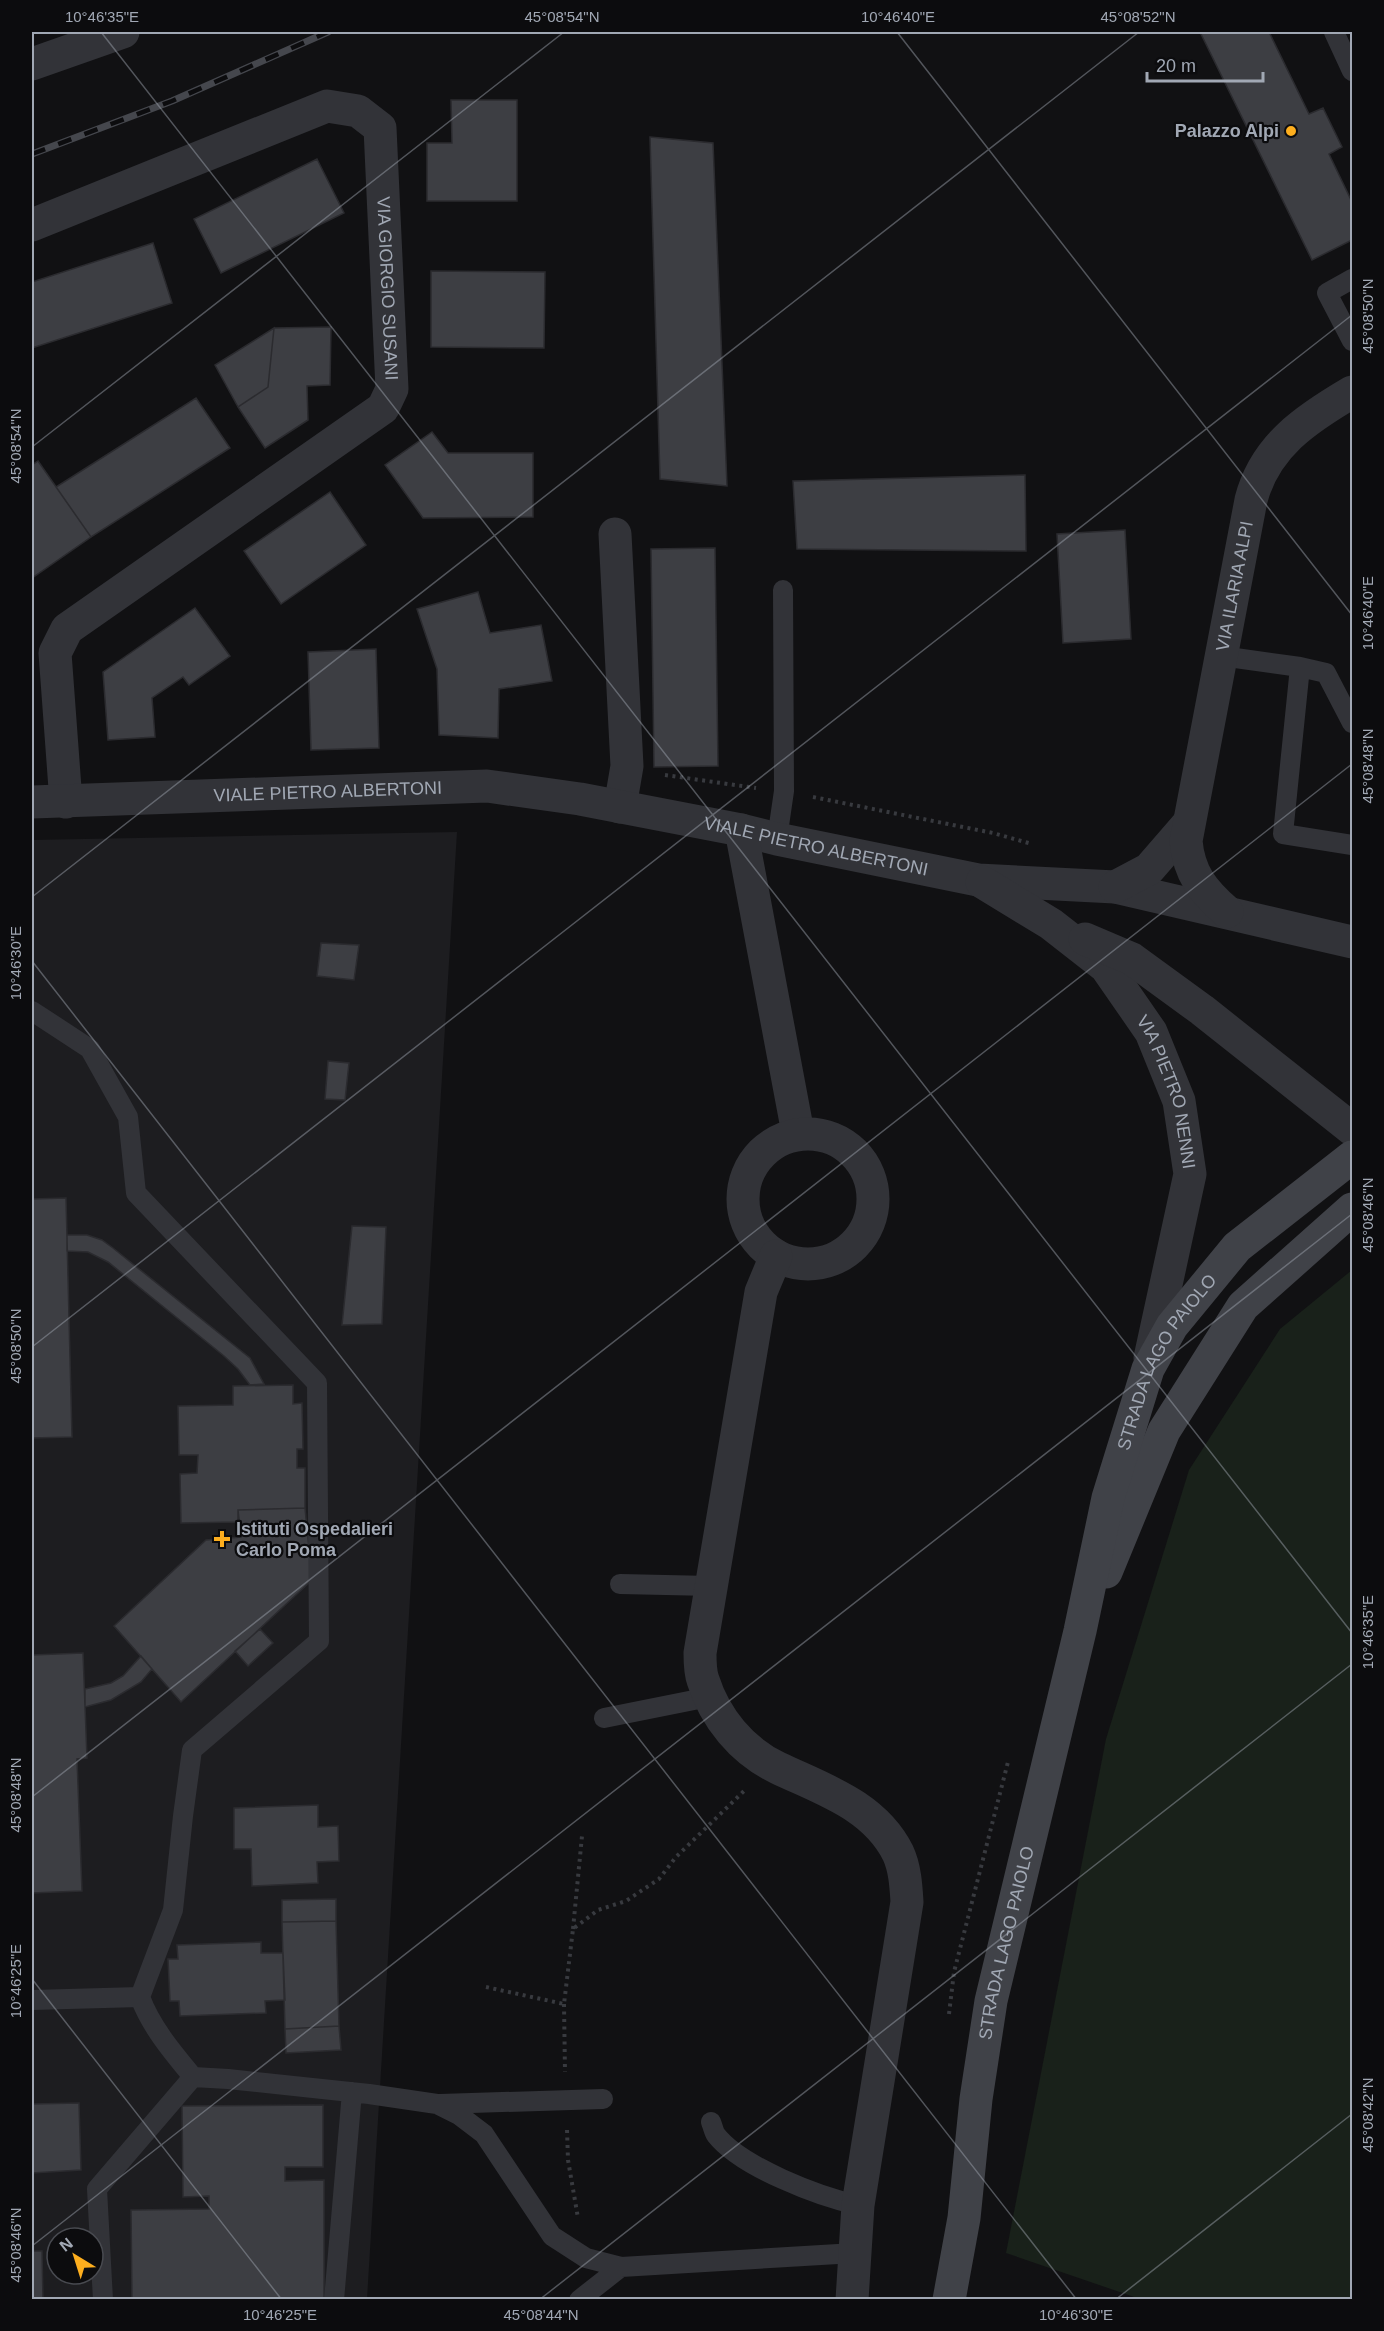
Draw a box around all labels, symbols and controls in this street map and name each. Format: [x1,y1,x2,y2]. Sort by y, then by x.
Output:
text: 10°46'35"E [65,8,139,25]
text: 45°08'54"N [524,8,600,25]
text: 10°46'40"E [861,8,935,25]
text: 45°08'52"N [1100,8,1176,25]
scale bar [1147,45,1262,83]
text: 20 m [1156,56,1196,76]
place label: Palazzo Alpi [1175,121,1279,141]
marker: Palazzo Alpi [1284,124,1298,138]
street label: VIA GIORGIO SUSANI [373,196,402,381]
text: 45°08'50"N [1359,278,1376,354]
text: 45°08'54"N [7,408,24,484]
street label: VIA ILARIA ALPI [1212,519,1257,653]
text: 10°46'40"E [1359,576,1376,650]
text: 45°08'48"N [1359,728,1376,804]
street label: VIALE PIETRO ALBERTONI [213,778,442,806]
street label: VIALE PIETRO ALBERTONI [702,813,930,880]
text: 10°46'30"E [7,926,24,1000]
street label: VIA PIETRO NENNI [1132,1011,1199,1170]
text: 45°08'46"N [1359,1177,1376,1253]
street label: STRADA LAGO PAIOLO [1113,1270,1220,1453]
text: 45°08'50"N [7,1308,24,1384]
place label: Istituti Ospedalieri Carlo Poma [236,1519,393,1560]
marker: Istituti Ospedalieri Carlo Poma [213,1530,231,1548]
text: 10°46'35"E [1359,1595,1376,1669]
text: 45°08'48"N [7,1757,24,1833]
street label: STRADA LAGO PAIOLO [975,1844,1038,2041]
text: 10°46'25"E [7,1944,24,2018]
text: 45°08'42"N [1359,2077,1376,2153]
text: 45°08'46"N [7,2207,24,2283]
north arrow [45,2226,105,2286]
text: N [56,2234,76,2255]
text: 10°46'25"E [243,2306,317,2323]
text: 45°08'44"N [503,2306,579,2323]
text: 10°46'30"E [1039,2306,1113,2323]

